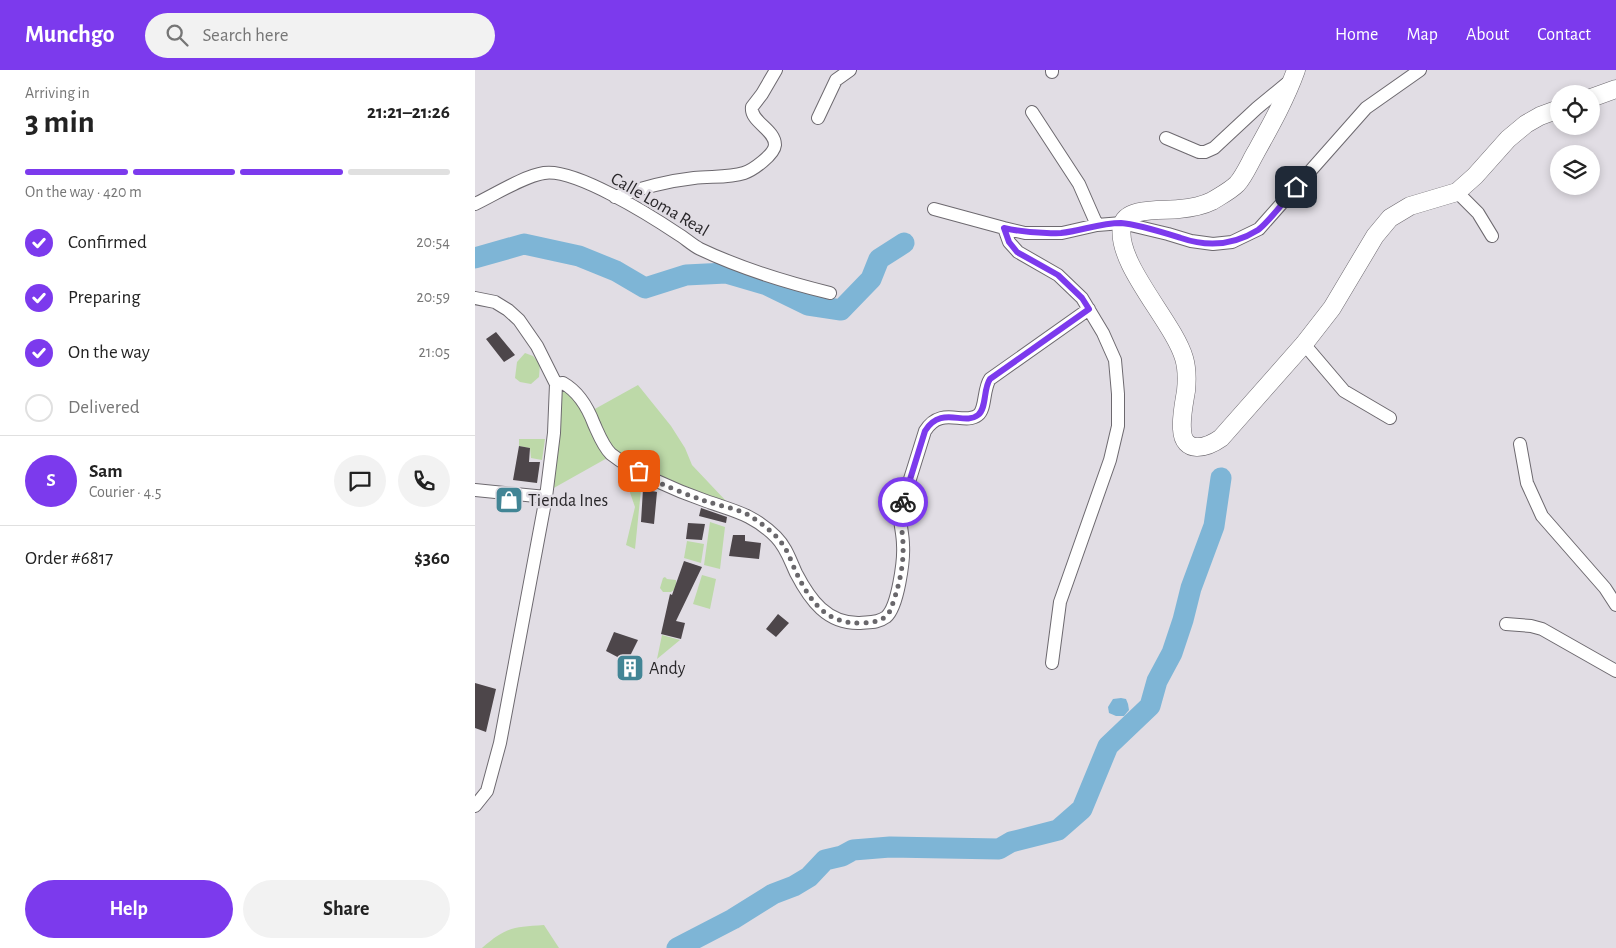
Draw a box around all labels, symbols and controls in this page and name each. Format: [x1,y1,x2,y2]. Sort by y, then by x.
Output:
search box [145,13,495,58]
icon: search [163,21,191,49]
text: Munchgo [25,23,115,47]
text: Search here [203,26,288,45]
text: Home [1335,26,1378,44]
text: Map [1406,26,1438,44]
text: About [1466,26,1509,44]
text: Contact [1537,26,1591,44]
text: Arriving in [25,85,90,101]
map controls [1550,85,1600,195]
button: locate [1550,85,1600,135]
text: 21:21–21:26 [367,103,450,122]
text: 3 min [25,106,95,138]
button: layers [1550,145,1600,195]
pin [1275,166,1317,208]
street label: Calle Loma Real [607,170,712,240]
icon: home [1282,173,1310,201]
text: On the way · 420 m [25,184,142,200]
icon: check [25,229,53,257]
text: Confirmed [68,233,147,252]
text: 20:54 [416,234,450,250]
icon: check [25,284,53,312]
text: Preparing [68,288,141,307]
text: 20:59 [416,289,450,305]
icon: check [25,339,53,367]
text: On the way [68,343,150,362]
text: 21:05 [418,344,450,360]
text: Delivered [68,398,140,417]
pin [618,450,660,492]
button: chat [334,455,386,507]
button: phone [398,455,450,507]
icon: bag [625,457,653,485]
text: Sam [89,462,123,481]
text: S [46,471,56,490]
courier [878,477,928,527]
text: Courier · 4.5 [89,484,161,500]
shop icon: Tienda Ines [494,485,524,515]
icon: bike [889,488,917,516]
place label: Tienda Ines [528,492,608,510]
text: Order #6817 [25,549,113,568]
text: $360 [414,549,450,568]
building icon: Andy [615,653,645,683]
place label: Andy [649,660,686,678]
button: Help [25,880,233,938]
button: Share [243,880,450,938]

